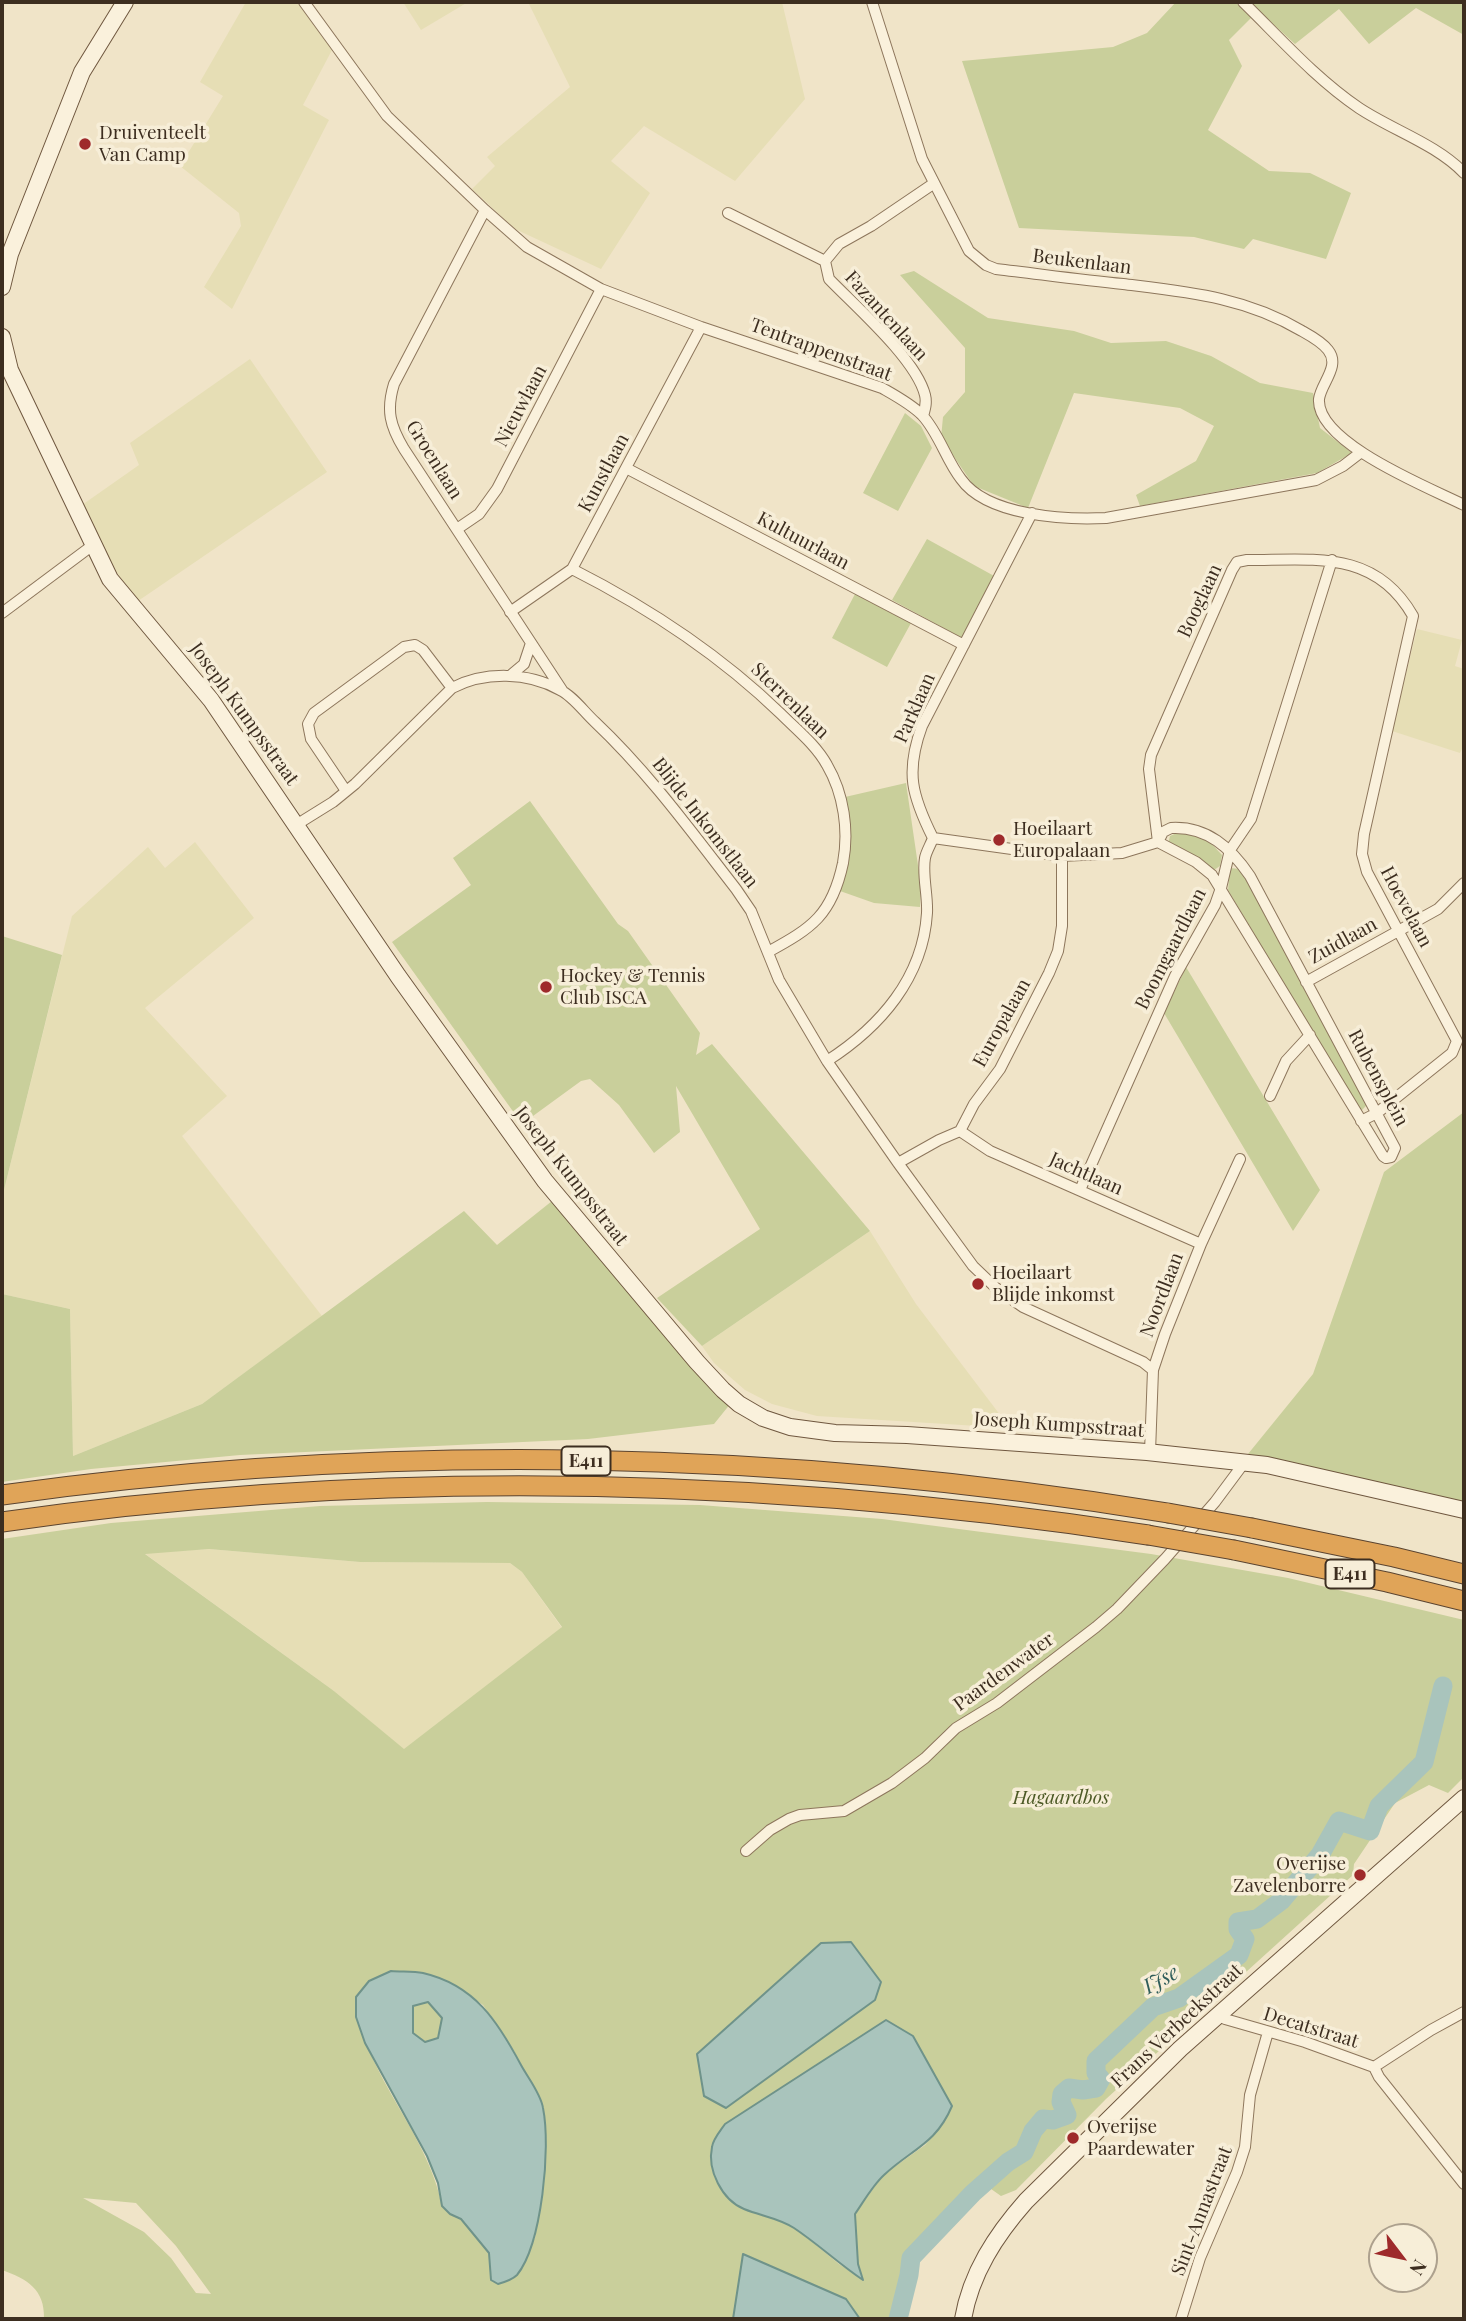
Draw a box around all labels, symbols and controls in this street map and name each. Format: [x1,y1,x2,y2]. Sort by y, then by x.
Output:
place label: Druiventeelt Van Camp [99,122,206,166]
marker: Druiventeelt Van Camp [77,136,93,152]
street label: Beukenlaan [1031,245,1133,279]
street label: Fazantenlaan [840,266,932,366]
street label: Tentrappenstraat [747,314,895,386]
street label: Nieuwlaan [490,361,552,451]
street label: Groenlaan [401,416,467,504]
street label: Kunstlaan [574,430,634,516]
street label: Kultuurlaan [753,507,853,575]
street label: Booglaan [1173,561,1227,641]
street label: Joseph Kumpsstraat [185,638,303,790]
street label: Sterrenlaan [746,658,834,744]
street label: Parklaan [890,670,940,746]
street label: Blijde Inkomstlaan [647,753,763,893]
place label: Hoeilaart Europalaan [1013,818,1110,862]
marker: Hoeilaart Europalaan [991,832,1007,848]
street label: Hoevelaan [1375,863,1437,951]
street label: Boomgaardlaan [1131,885,1211,1013]
street label: Zuidlaan [1305,913,1381,969]
place label: Hockey & Tennis Club ISCA [560,965,705,1009]
street label: Europalaan [968,975,1036,1071]
marker: Hockey & Tennis Club ISCA [538,979,554,995]
street label: Rubensplein [1343,1026,1413,1130]
street label: Joseph Kumpsstraat [510,1102,632,1250]
street label: Jachtlaan [1046,1148,1126,1200]
street label: Noordlaan [1135,1250,1189,1340]
place label: Hoeilaart Blijde inkomst [992,1262,1114,1306]
marker: Hoeilaart Blijde inkomst [970,1276,986,1292]
street label: Joseph Kumpsstraat [973,1408,1145,1442]
road number: E411 [562,1446,610,1476]
road number: E411 [1326,1560,1374,1588]
street label: Paardenwater [949,1628,1059,1716]
park label: Hagaardbos [1013,1787,1109,1809]
place label: Overijse Zavelenborre [1233,1853,1346,1897]
marker: Overijse Zavelenborre [1352,1867,1368,1883]
street label: Frans Verbeekstraat [1107,1959,1247,2093]
water label: IJse [1139,1960,1183,2000]
street label: Decatstraat [1261,2003,1361,2053]
place label: Overijse Paardewater [1087,2116,1194,2160]
marker: Overijse Paardewater [1065,2130,1081,2146]
street label: Sint-Annastraat [1167,2143,1237,2279]
north arrow [1368,2223,1438,2293]
text: N [1404,2255,1434,2281]

